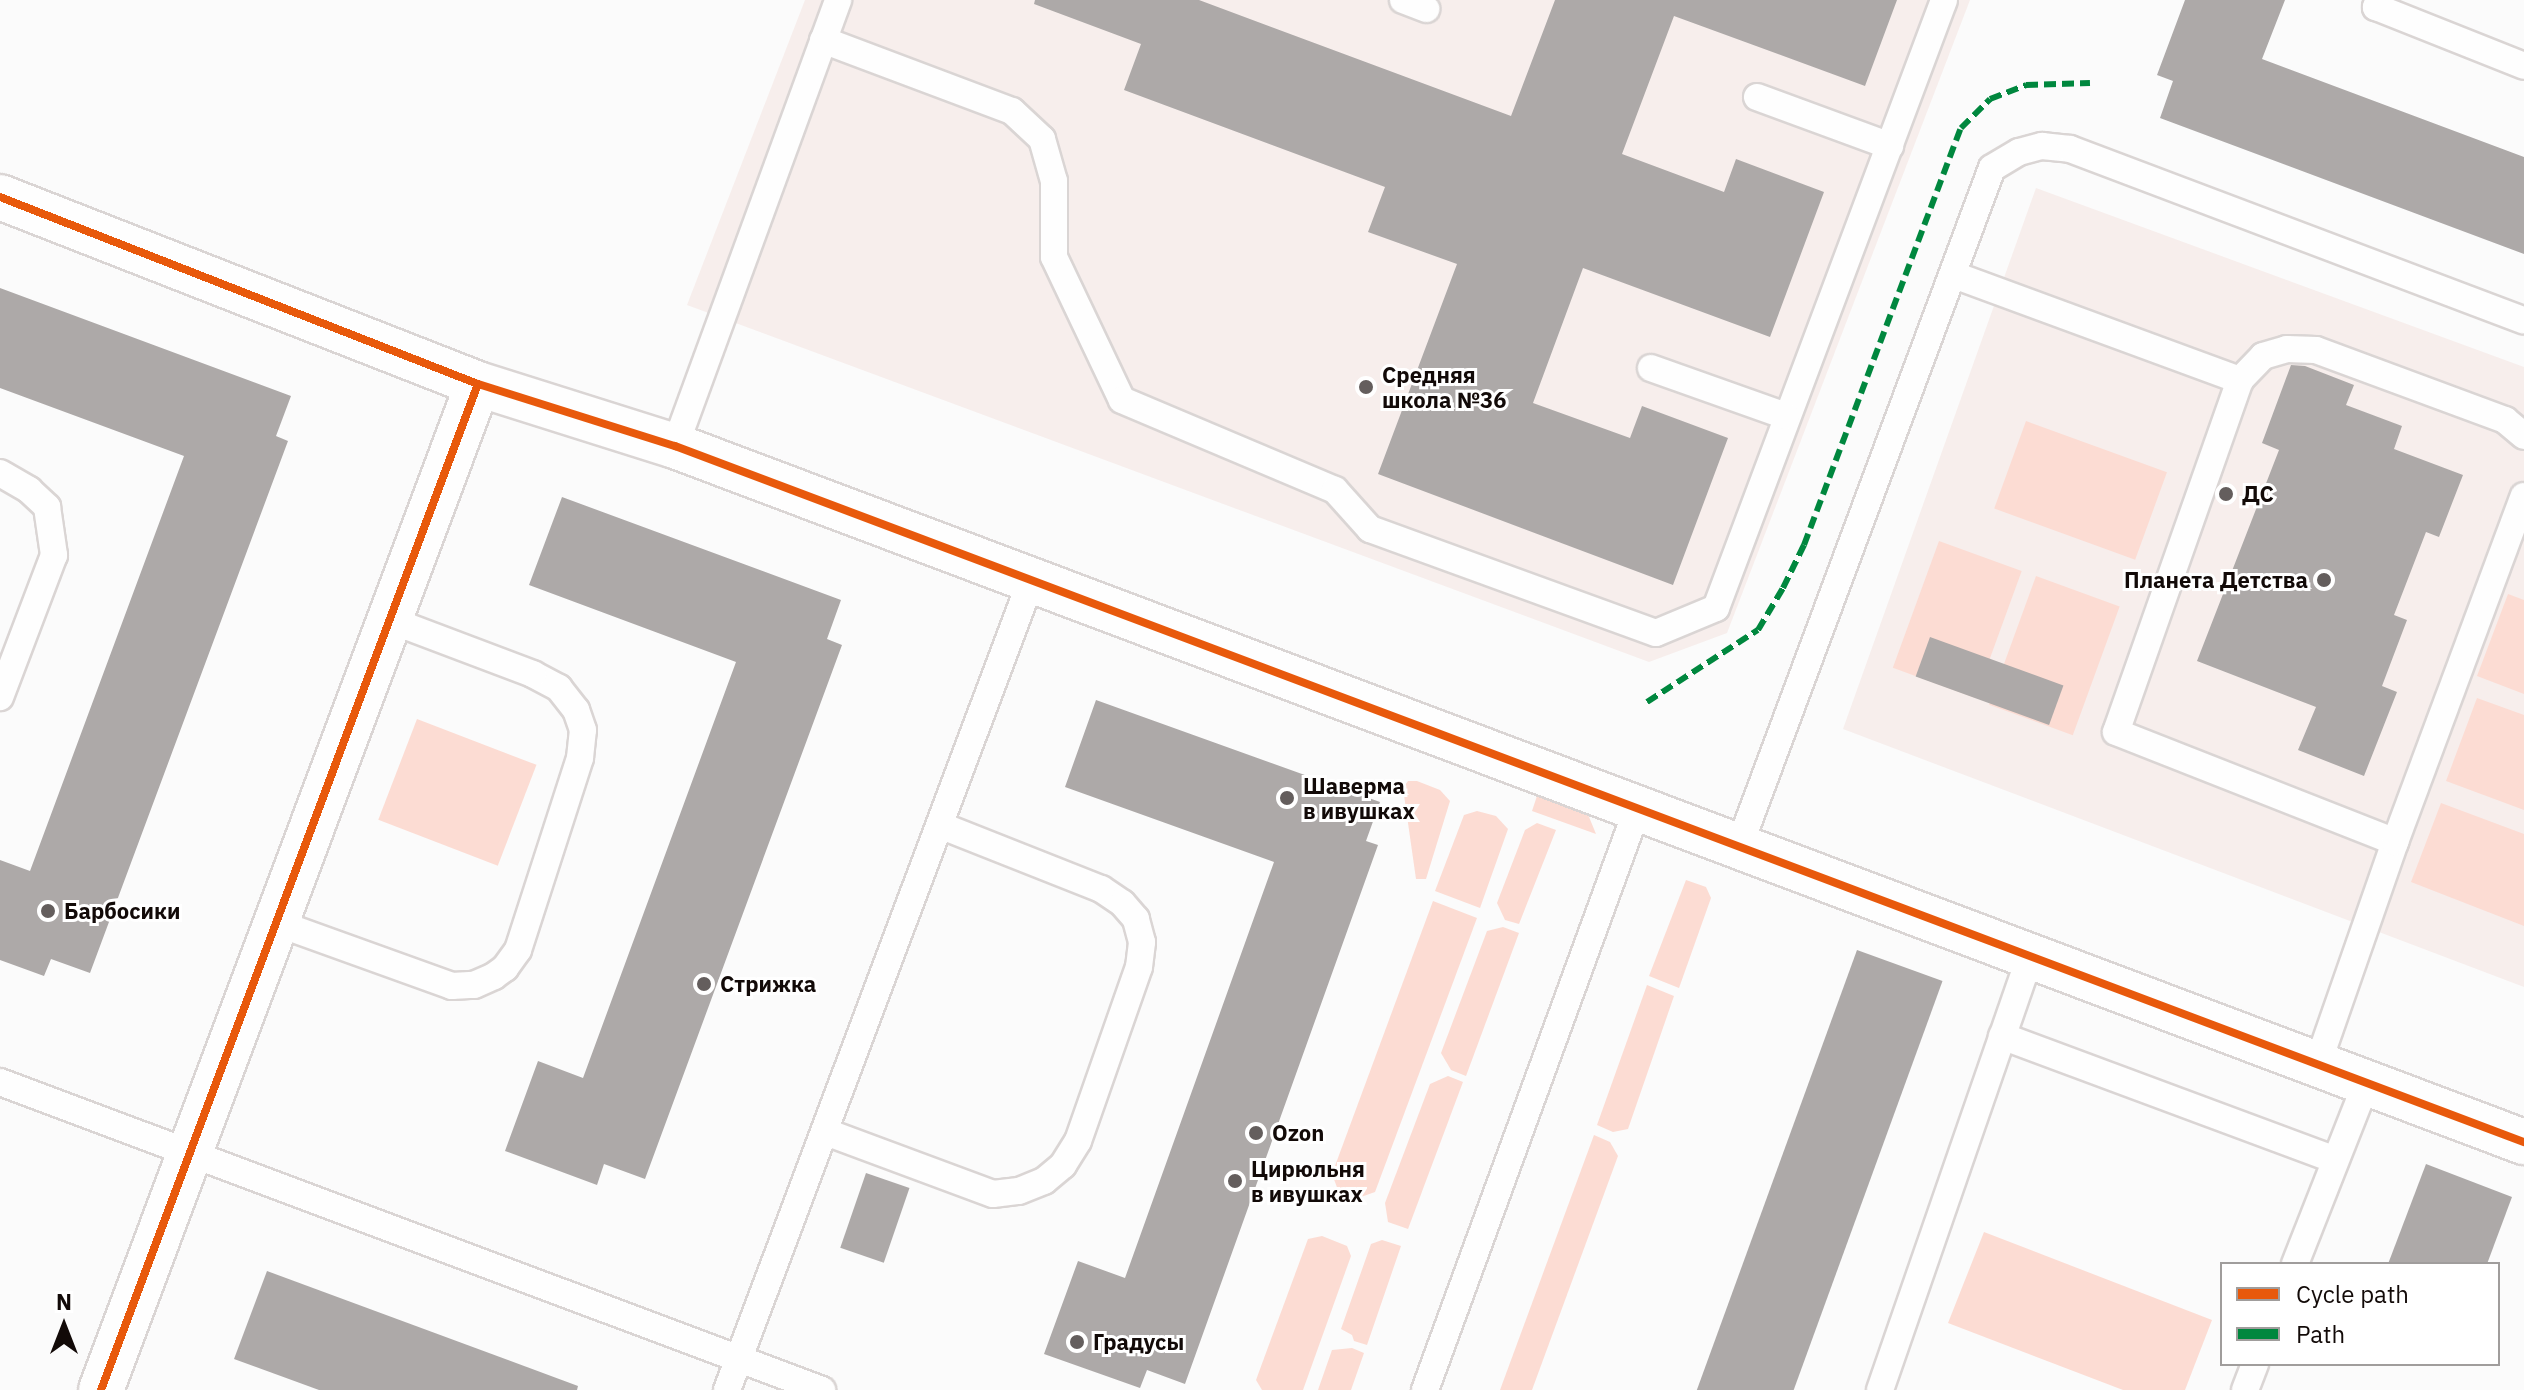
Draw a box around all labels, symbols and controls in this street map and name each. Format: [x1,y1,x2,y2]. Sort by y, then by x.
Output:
place label: Средняя школа №36 [1382,361,1506,412]
marker: Средняя школа №36 [1357,378,1375,396]
place label: ДС [2242,481,2274,507]
marker: ДС [2217,485,2235,503]
place label: Планета Детства [2124,567,2308,593]
marker: Планета Детства [2315,571,2333,589]
place label: Шаверма в ивушках [1303,772,1415,824]
marker: Шаверма в ивушках [1278,789,1296,807]
place label: Барбосики [64,898,181,924]
marker: Барбосики [39,902,57,920]
place label: Стрижка [720,971,816,997]
marker: Стрижка [695,975,713,993]
place label: Ozon [1272,1120,1324,1146]
marker: Ozon [1247,1124,1265,1142]
place label: Цирюльня в ивушках [1251,1155,1365,1206]
marker: Цирюльня в ивушках [1226,1172,1244,1190]
legend [2220,1262,2500,1366]
text: Cycle path [2296,1278,2409,1310]
north arrow [24,1286,104,1366]
text: N [56,1287,72,1316]
text: Path [2296,1318,2345,1350]
place label: Градусы [1093,1329,1184,1355]
marker: Градусы [1068,1333,1086,1351]

